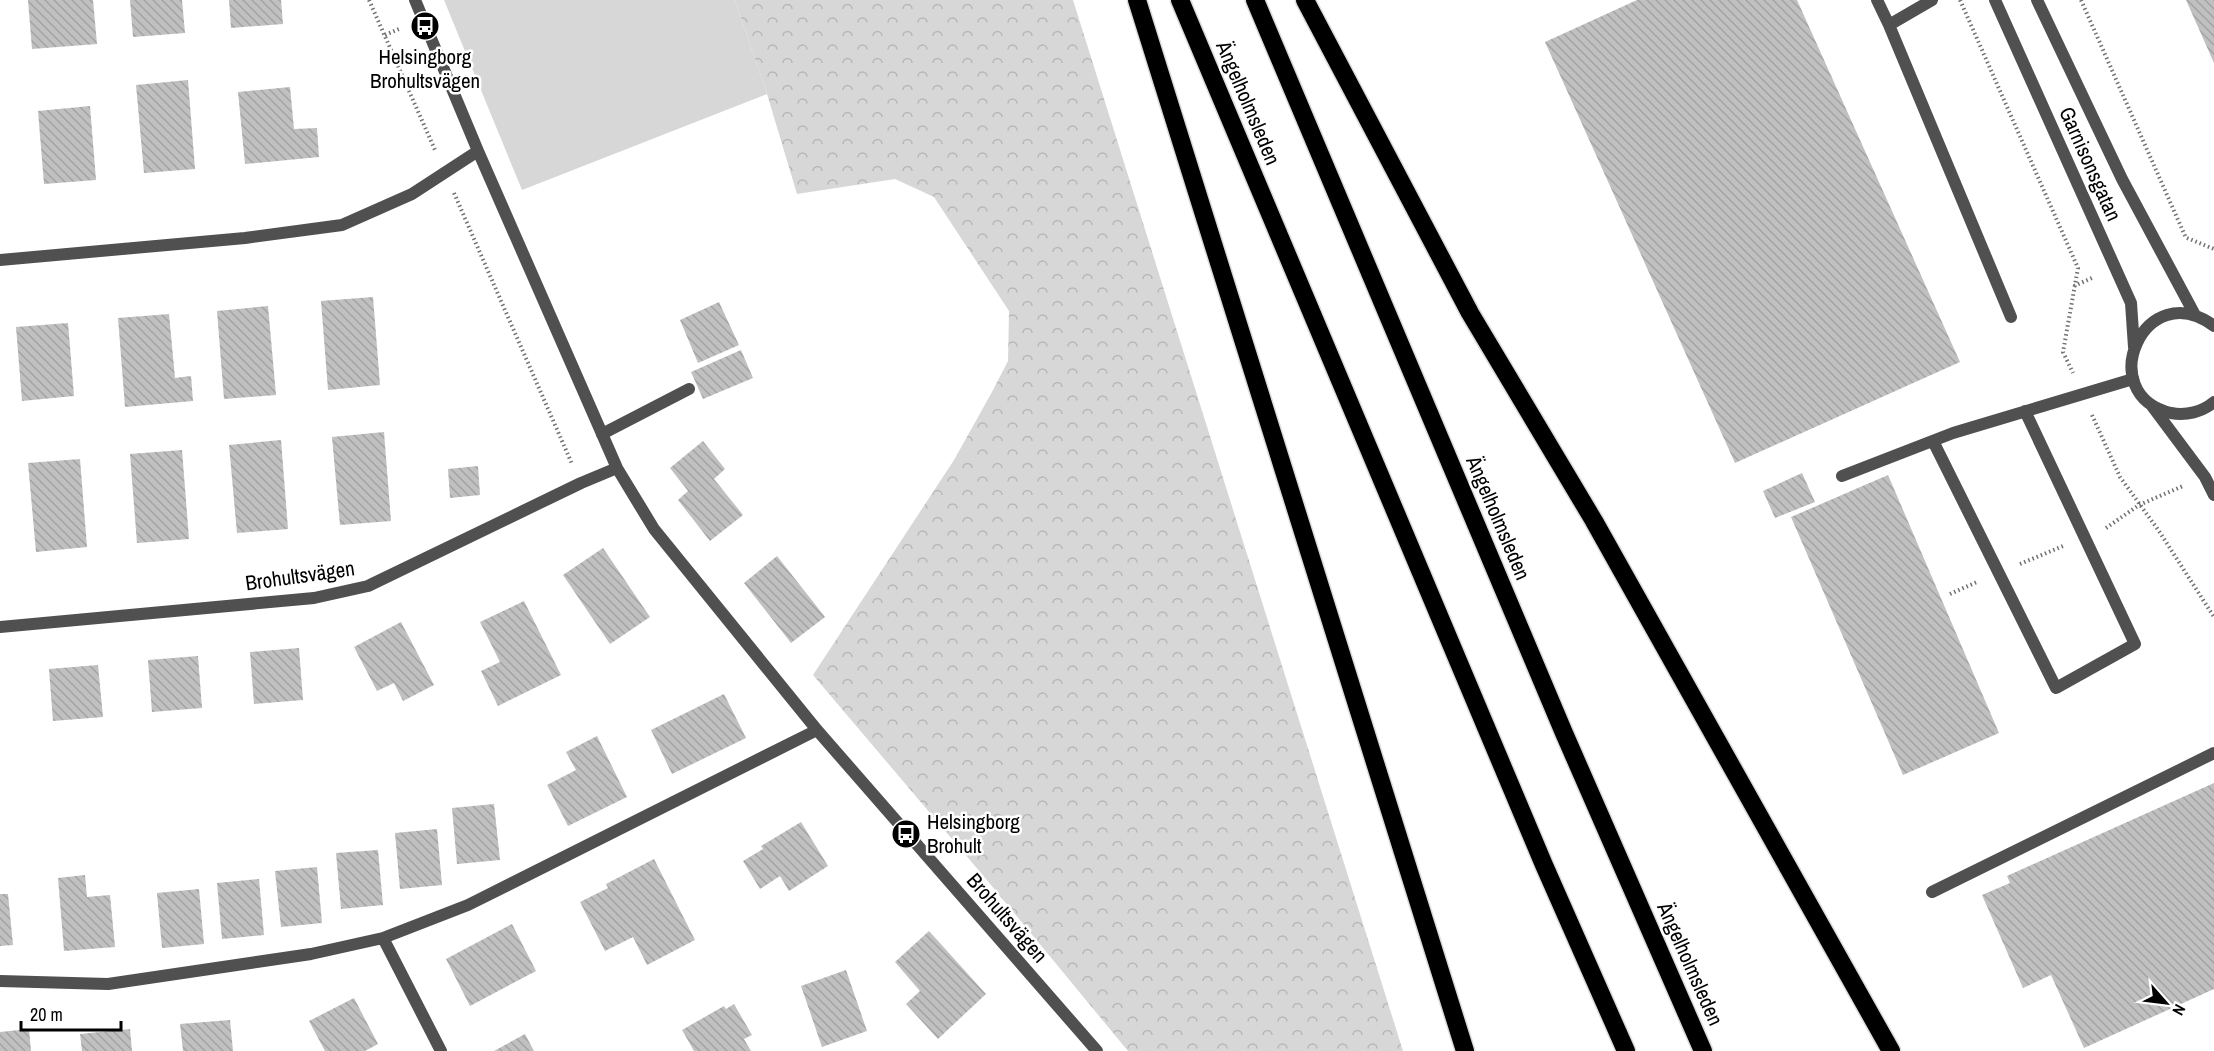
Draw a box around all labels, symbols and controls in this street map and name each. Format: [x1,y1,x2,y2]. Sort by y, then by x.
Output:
bus stop icon: Helsingborg Brohultsvägen [409,10,441,42]
street label: Ängelholmsleden [1209,35,1288,169]
place label: Helsingborg Brohultsvägen [370,42,480,95]
street label: Garnisonsgatan [2052,102,2129,226]
street label: Ängelholmsleden [1459,450,1538,584]
street label: Brohultsvägen [243,553,356,598]
place label: Helsingborg Brohult [927,807,1020,860]
bus stop icon: Helsingborg Brohult [890,818,922,850]
street label: Brohultsvägen [960,867,1054,969]
street label: Ängelholmsleden [1650,897,1731,1030]
north arrow [2136,973,2196,1033]
scale bar [21,994,122,1032]
text: N [2167,1001,2191,1019]
text: 20 m [30,1002,63,1027]

